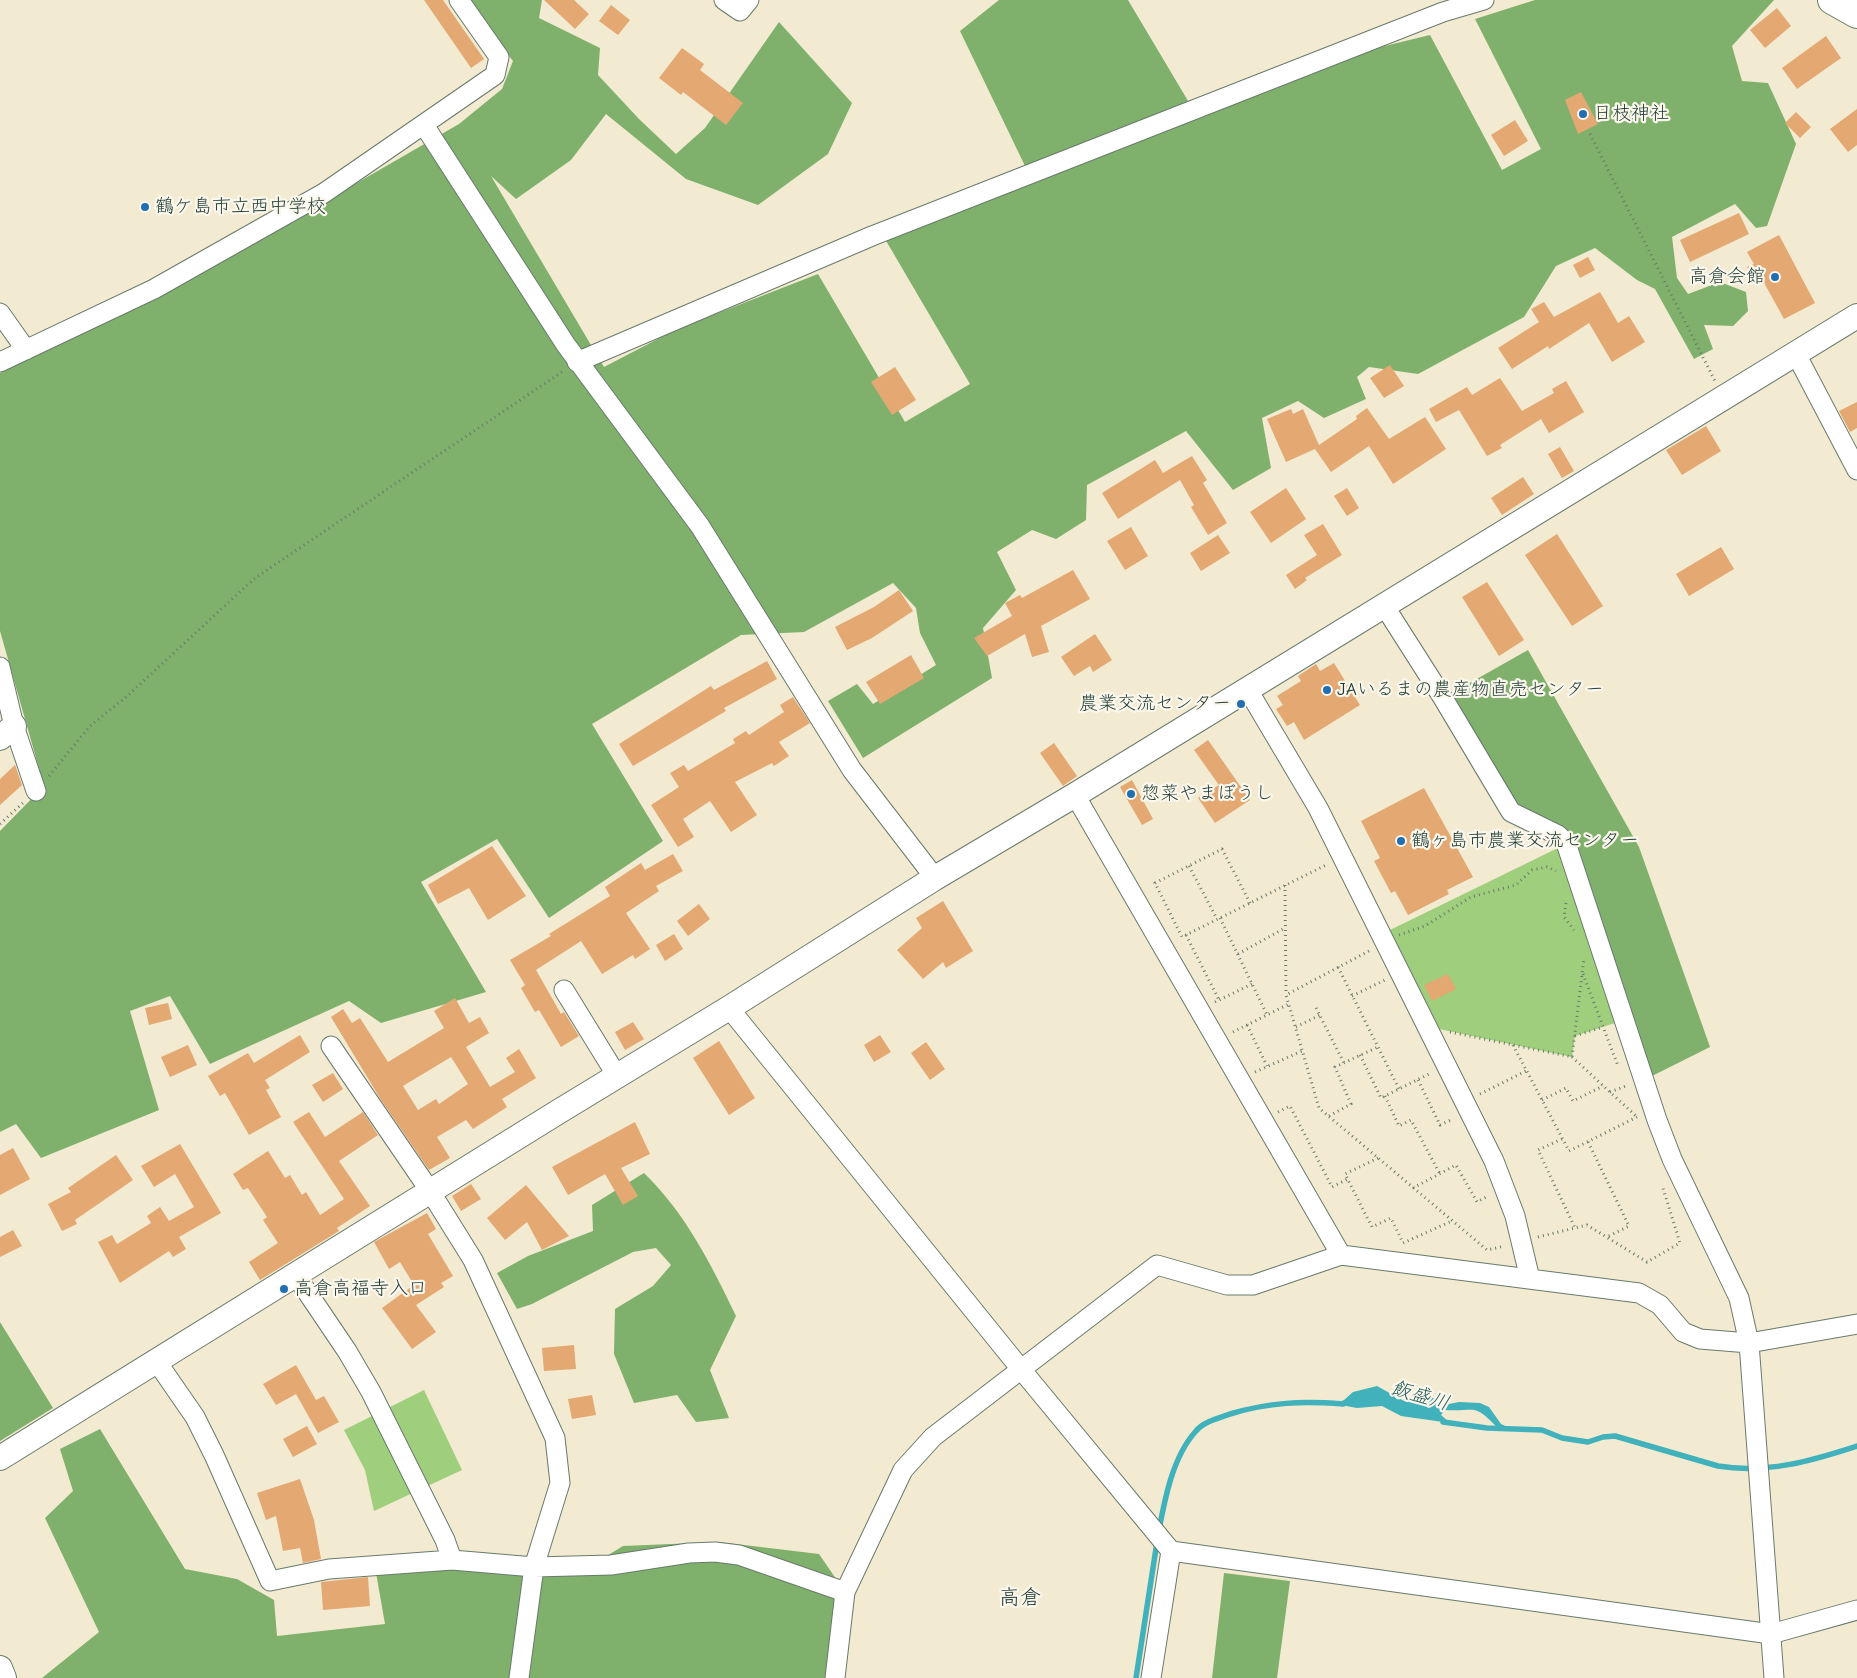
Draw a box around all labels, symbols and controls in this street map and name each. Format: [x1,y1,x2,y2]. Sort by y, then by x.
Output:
place label: 日枝神社 [1593,103,1669,125]
marker: 日枝神社 [1577,108,1589,120]
place label: 鶴ケ島市立西中学校 [155,196,326,218]
marker: 鶴ケ島市立西中学校 [139,201,151,213]
place label: 高倉会館 [1689,266,1765,288]
marker: 高倉会館 [1769,271,1781,283]
place label: JAいるまの農産物直売センター [1337,679,1604,701]
marker: JAいるまの農産物直売センター [1321,684,1333,696]
place label: 農業交流センター [1079,693,1231,715]
marker: 農業交流センター [1235,698,1247,710]
place label: 惣菜やまぼうし [1141,783,1274,805]
marker: 惣菜やまぼうし [1125,788,1137,800]
place label: 鶴ヶ島市農業交流センター [1411,830,1639,852]
marker: 鶴ヶ島市農業交流センター [1395,835,1407,847]
place label: 高倉高福寺入口 [294,1278,427,1300]
marker: 高倉高福寺入口 [278,1283,290,1295]
water label: 飯盛川 [1388,1376,1452,1416]
district label: 高倉 [999,1585,1041,1611]

